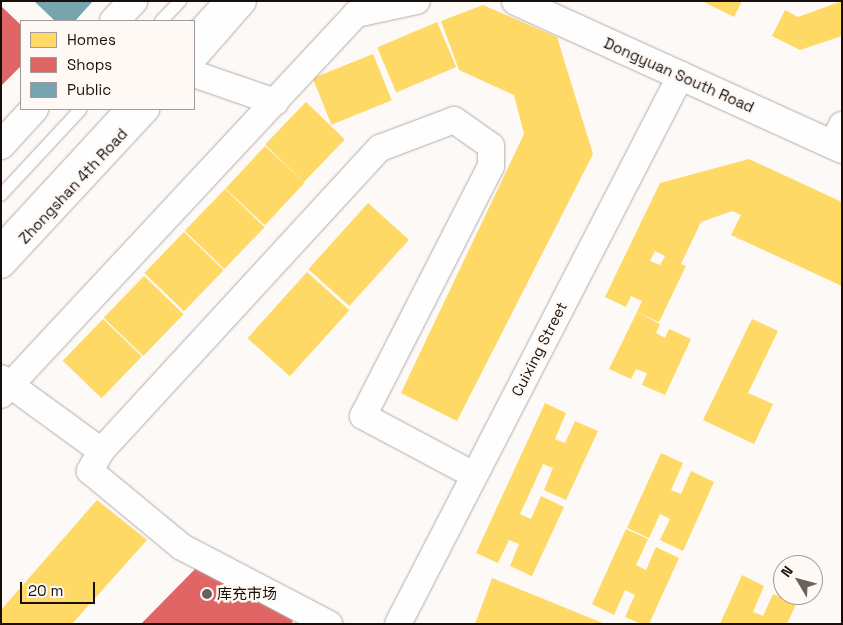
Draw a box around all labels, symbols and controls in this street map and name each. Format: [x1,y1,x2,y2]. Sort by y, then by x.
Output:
legend [20,20,195,110]
text: Homes [67,30,116,49]
street label: Dongyuan South Road [601,34,757,116]
text: Shops [67,55,112,74]
text: Public [67,80,111,99]
street label: Zhongshan 4th Road [15,125,131,247]
street label: Cuixing Street [507,299,571,399]
north arrow [773,555,823,605]
text: N [777,562,797,581]
scale bar [22,572,98,604]
text: 20 m [28,581,63,600]
place label: 库充市场 [217,585,277,603]
marker: 库充市场 [201,588,213,600]

